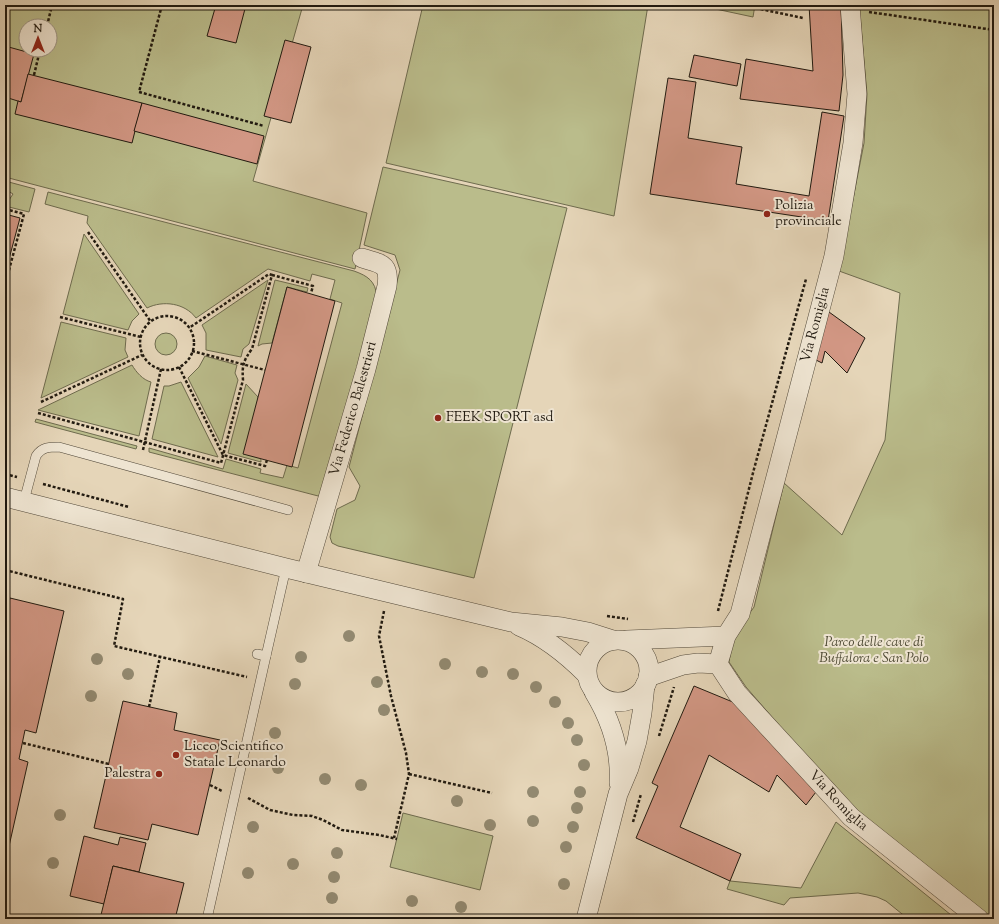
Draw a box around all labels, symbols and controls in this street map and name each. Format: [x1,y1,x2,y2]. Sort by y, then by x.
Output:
north arrow [18,18,58,58]
text: N [33,21,43,37]
place label: Polizia provinciale [775,196,842,232]
marker: Polizia provinciale [762,209,772,219]
street label: Via Romiglia [796,284,836,365]
street label: Via Federico Balestrieri [325,339,383,479]
place label: FEEK SPORT asd [446,408,554,428]
marker: FEEK SPORT asd [433,413,443,423]
park label: Parco delle cave di Buffalora e San Polo [819,633,929,669]
place label: Liceo Scientifico Statale Leonardo [184,737,286,773]
marker: Liceo Scientifico Statale Leonardo [171,750,181,760]
place label: Palestra [105,764,152,784]
street label: Via Romiglia [803,766,872,837]
marker: Palestra [154,769,164,779]

